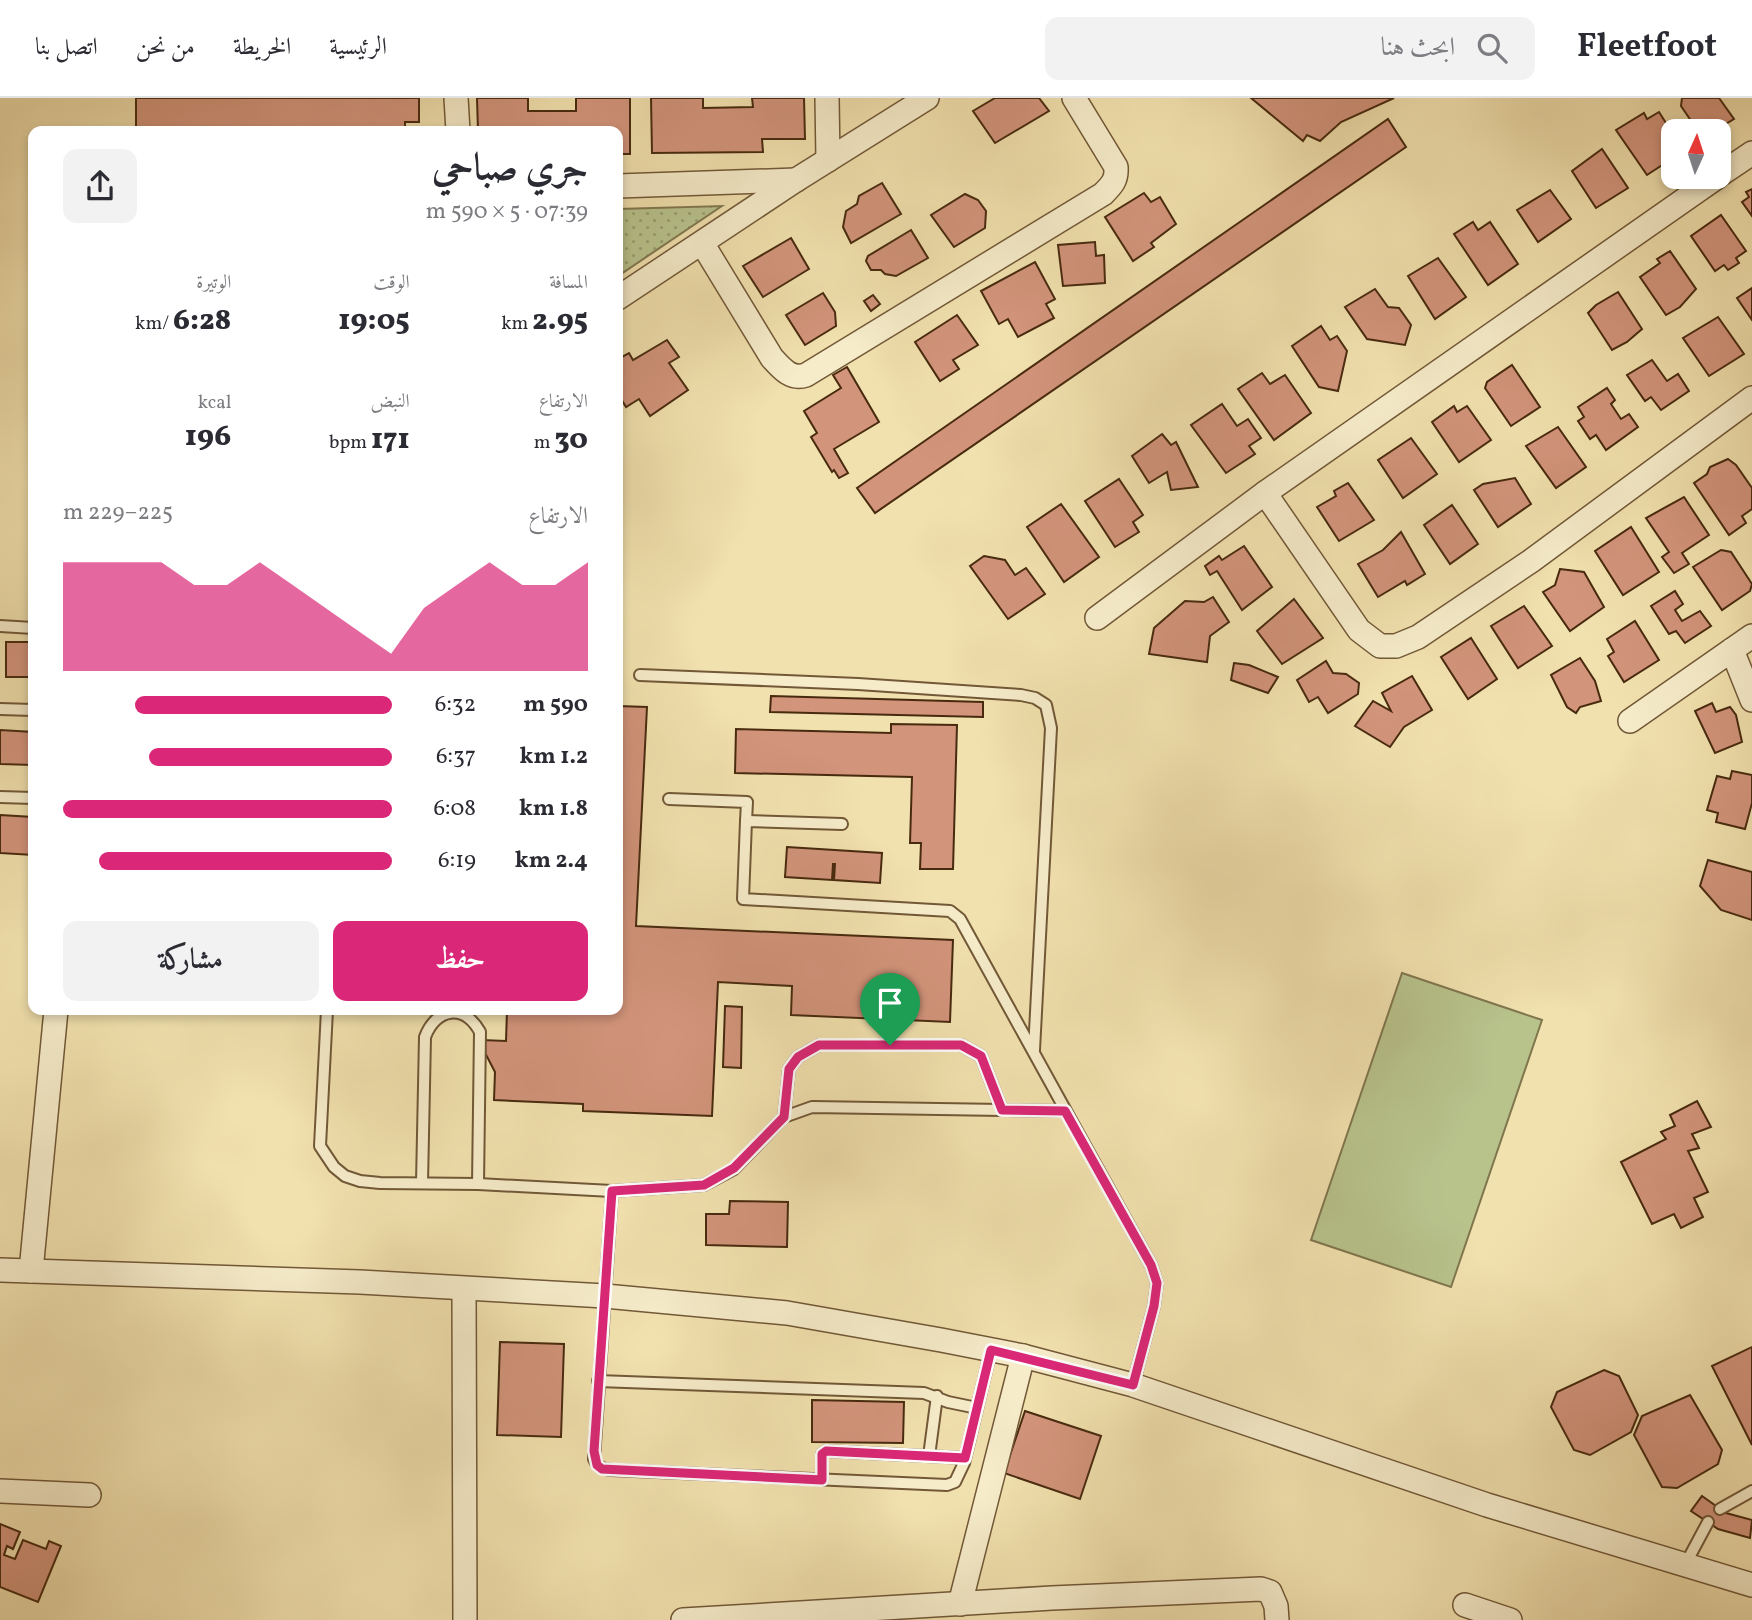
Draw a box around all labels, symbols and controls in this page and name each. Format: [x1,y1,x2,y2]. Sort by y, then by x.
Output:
search box [1045,17,1535,80]
text: Fleetfoot [1577,25,1717,71]
icon: search [1473,29,1511,67]
text: ابحث هنا [1381,30,1455,66]
text: اتصل بنا [35,31,98,65]
text: من نحن [136,31,195,65]
text: الخريطة [233,31,291,65]
text: الرئيسية [329,31,387,65]
north arrow [1661,119,1731,189]
map controls [1661,119,1731,189]
text: جري صباحي [432,143,588,196]
button: share [63,149,137,223]
text: 07:39 · 5 × 590 m [426,196,588,228]
text: الوتيرة [196,270,231,296]
text: الوقت [373,270,410,296]
text: المسافة [549,270,588,296]
text: 6:28 [173,300,231,342]
text: 19:05 [338,300,410,342]
text: 2.95 [532,300,588,342]
text: /km [135,311,173,337]
text: km [501,311,532,337]
text: النبض [371,389,410,415]
text: الارتفاع [539,389,588,415]
text: kcal [198,390,231,416]
text: 196 [185,416,231,458]
text: 171 [371,419,410,461]
text: 30 [554,419,588,461]
text: bpm [329,430,371,456]
text: m [534,430,554,456]
text: 225–229 m [63,497,173,529]
text: الارتفاع [528,501,588,533]
text: 6:32 [435,689,476,721]
text: 590 m [523,689,588,721]
text: 6:37 [436,741,476,773]
text: 1.2 km [519,741,588,773]
text: 6:08 [433,793,476,825]
text: 1.8 km [519,793,588,825]
text: 6:19 [438,845,476,877]
text: 2.4 km [515,845,588,877]
button: مشاركة [63,921,319,1001]
button: حفظ [333,921,588,1001]
pin [860,973,920,1045]
icon: arrive [871,984,909,1022]

